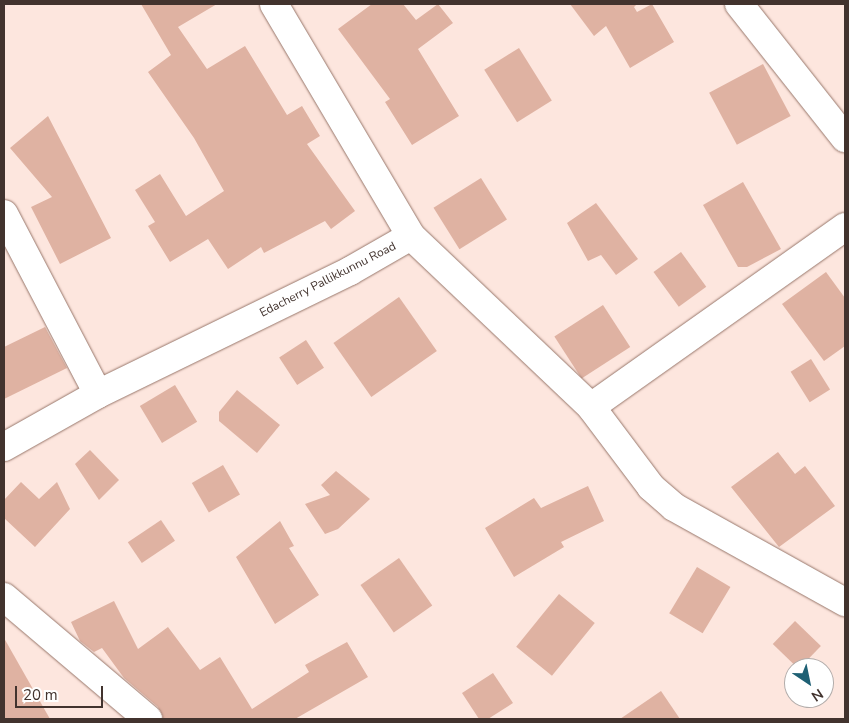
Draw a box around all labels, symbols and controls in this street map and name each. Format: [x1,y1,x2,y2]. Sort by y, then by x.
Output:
street label: Edacherry Pallikkunnu Road [257,239,399,321]
north arrow [784,658,834,708]
scale bar [18,676,105,708]
text: N [807,684,827,706]
text: 20 m [23,685,58,705]

